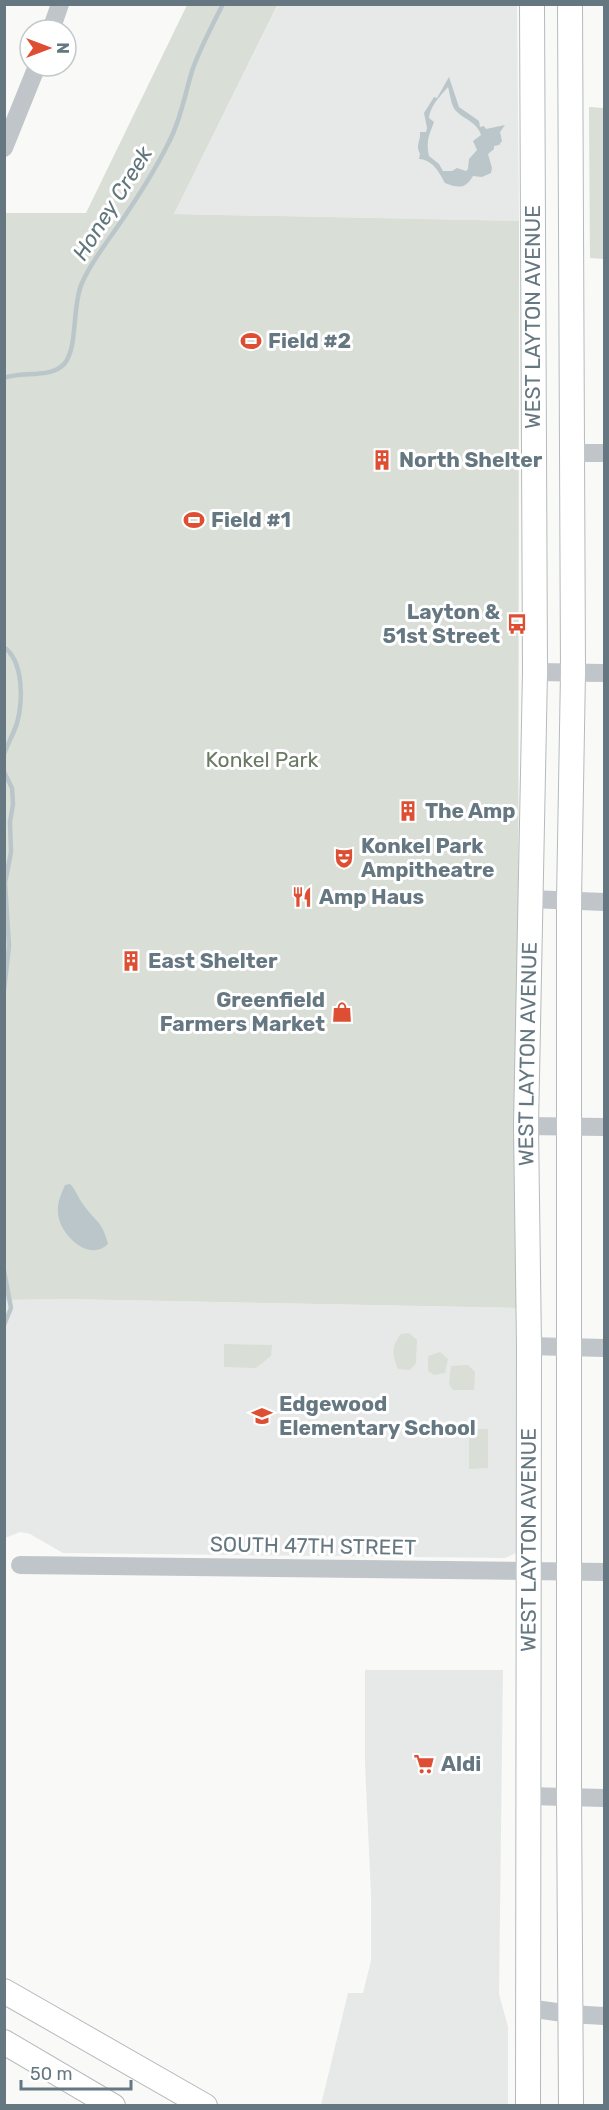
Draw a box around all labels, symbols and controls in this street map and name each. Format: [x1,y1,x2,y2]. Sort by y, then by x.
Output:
north arrow [18,18,78,78]
text: N [53,42,72,54]
water label: Honey Creek [67,141,158,265]
street label: WEST LAYTON AVENUE [520,205,545,429]
place label: Field #2 [268,328,351,353]
sports icon: Field #2 [239,329,263,353]
place label: North Shelter [399,447,543,472]
building icon: North Shelter [370,448,394,472]
place label: Field #1 [211,507,291,532]
sports icon: Field #1 [182,508,206,532]
place label: Layton & 51st Street [382,599,500,648]
bus stop icon: Layton & 51st Street [505,612,529,636]
park label: Konkel Park [206,747,319,772]
place label: The Amp [425,798,516,823]
building icon: The Amp [396,799,420,823]
place label: Konkel Park Ampitheatre [361,833,494,882]
theatre icon: Konkel Park Ampitheatre [332,846,356,870]
place label: Amp Haus [319,884,424,909]
restaurant icon: Amp Haus [290,885,314,909]
street label: WEST LAYTON AVENUE [513,942,542,1166]
place label: East Shelter [148,948,278,973]
building icon: East Shelter [119,949,143,973]
place label: Greenfield Farmers Market [160,987,325,1036]
shop icon: Greenfield Farmers Market [330,1000,354,1024]
place label: Edgewood Elementary School [279,1391,476,1440]
school or university icon: Edgewood Elementary School [250,1404,274,1428]
street label: WEST LAYTON AVENUE [516,1428,541,1652]
street label: SOUTH 47TH STREET [210,1531,416,1560]
place label: Aldi [441,1751,481,1776]
supermarket icon: Aldi [412,1752,436,1776]
scale bar [21,2053,130,2091]
text: 50 m [30,2063,73,2085]

